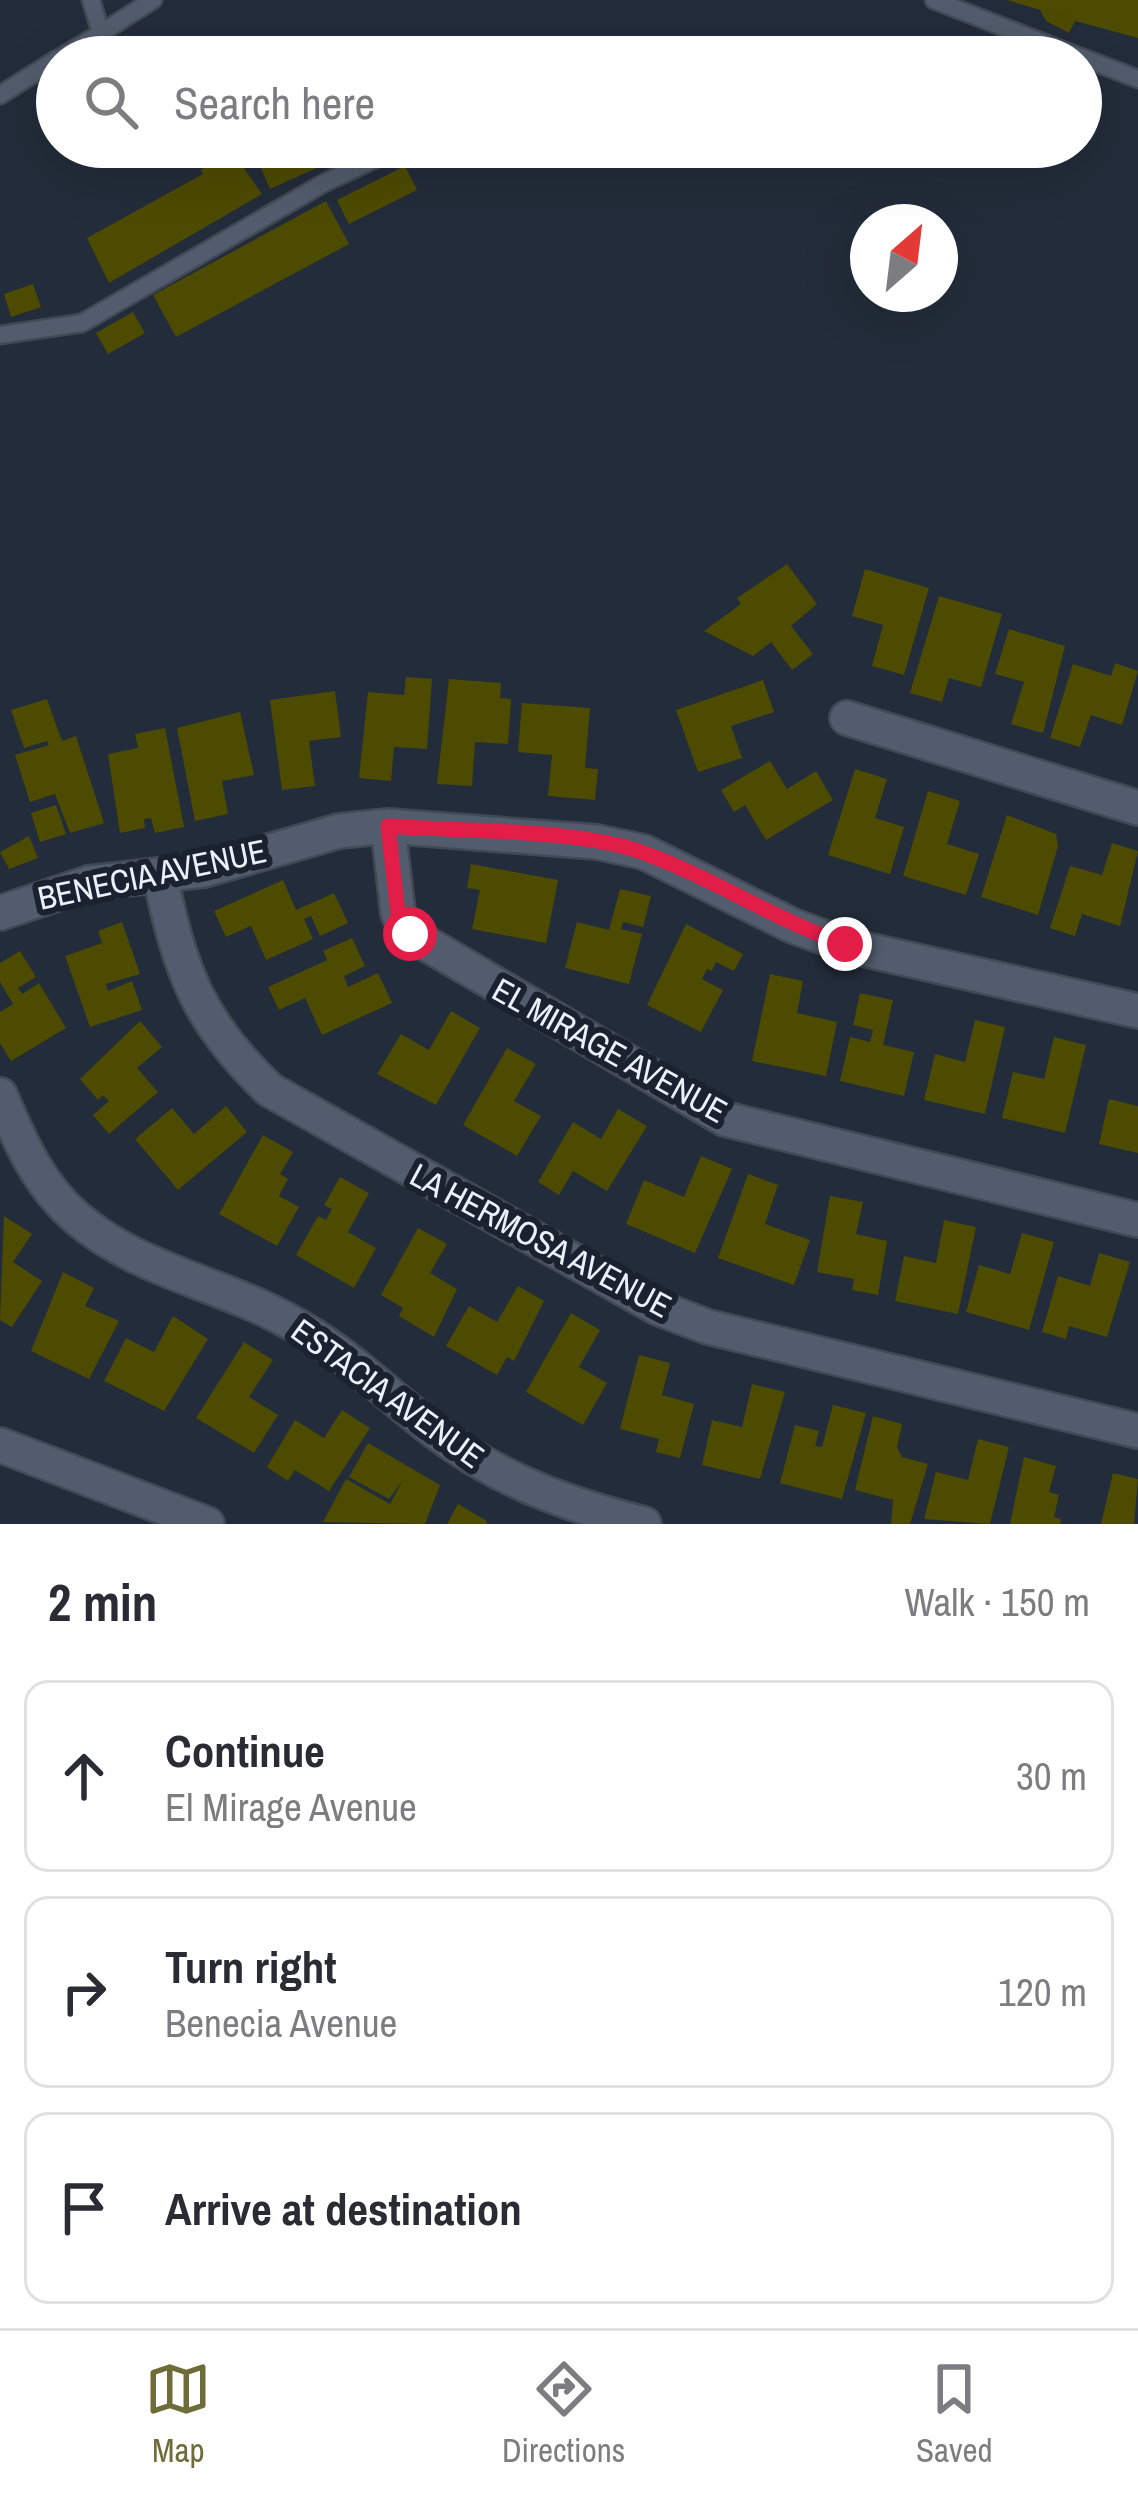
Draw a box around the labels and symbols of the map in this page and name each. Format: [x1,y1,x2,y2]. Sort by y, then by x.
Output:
north arrow [850,204,958,312]
street label: BENECIA AVENUE [34,828,270,920]
route start [383,907,437,961]
route end [818,917,872,971]
street label: EL MIRAGE AVENUE [485,967,735,1133]
street label: LA HERMOSA AVENUE [403,1153,679,1327]
street label: ESTACIA AVENUE [283,1308,493,1478]

